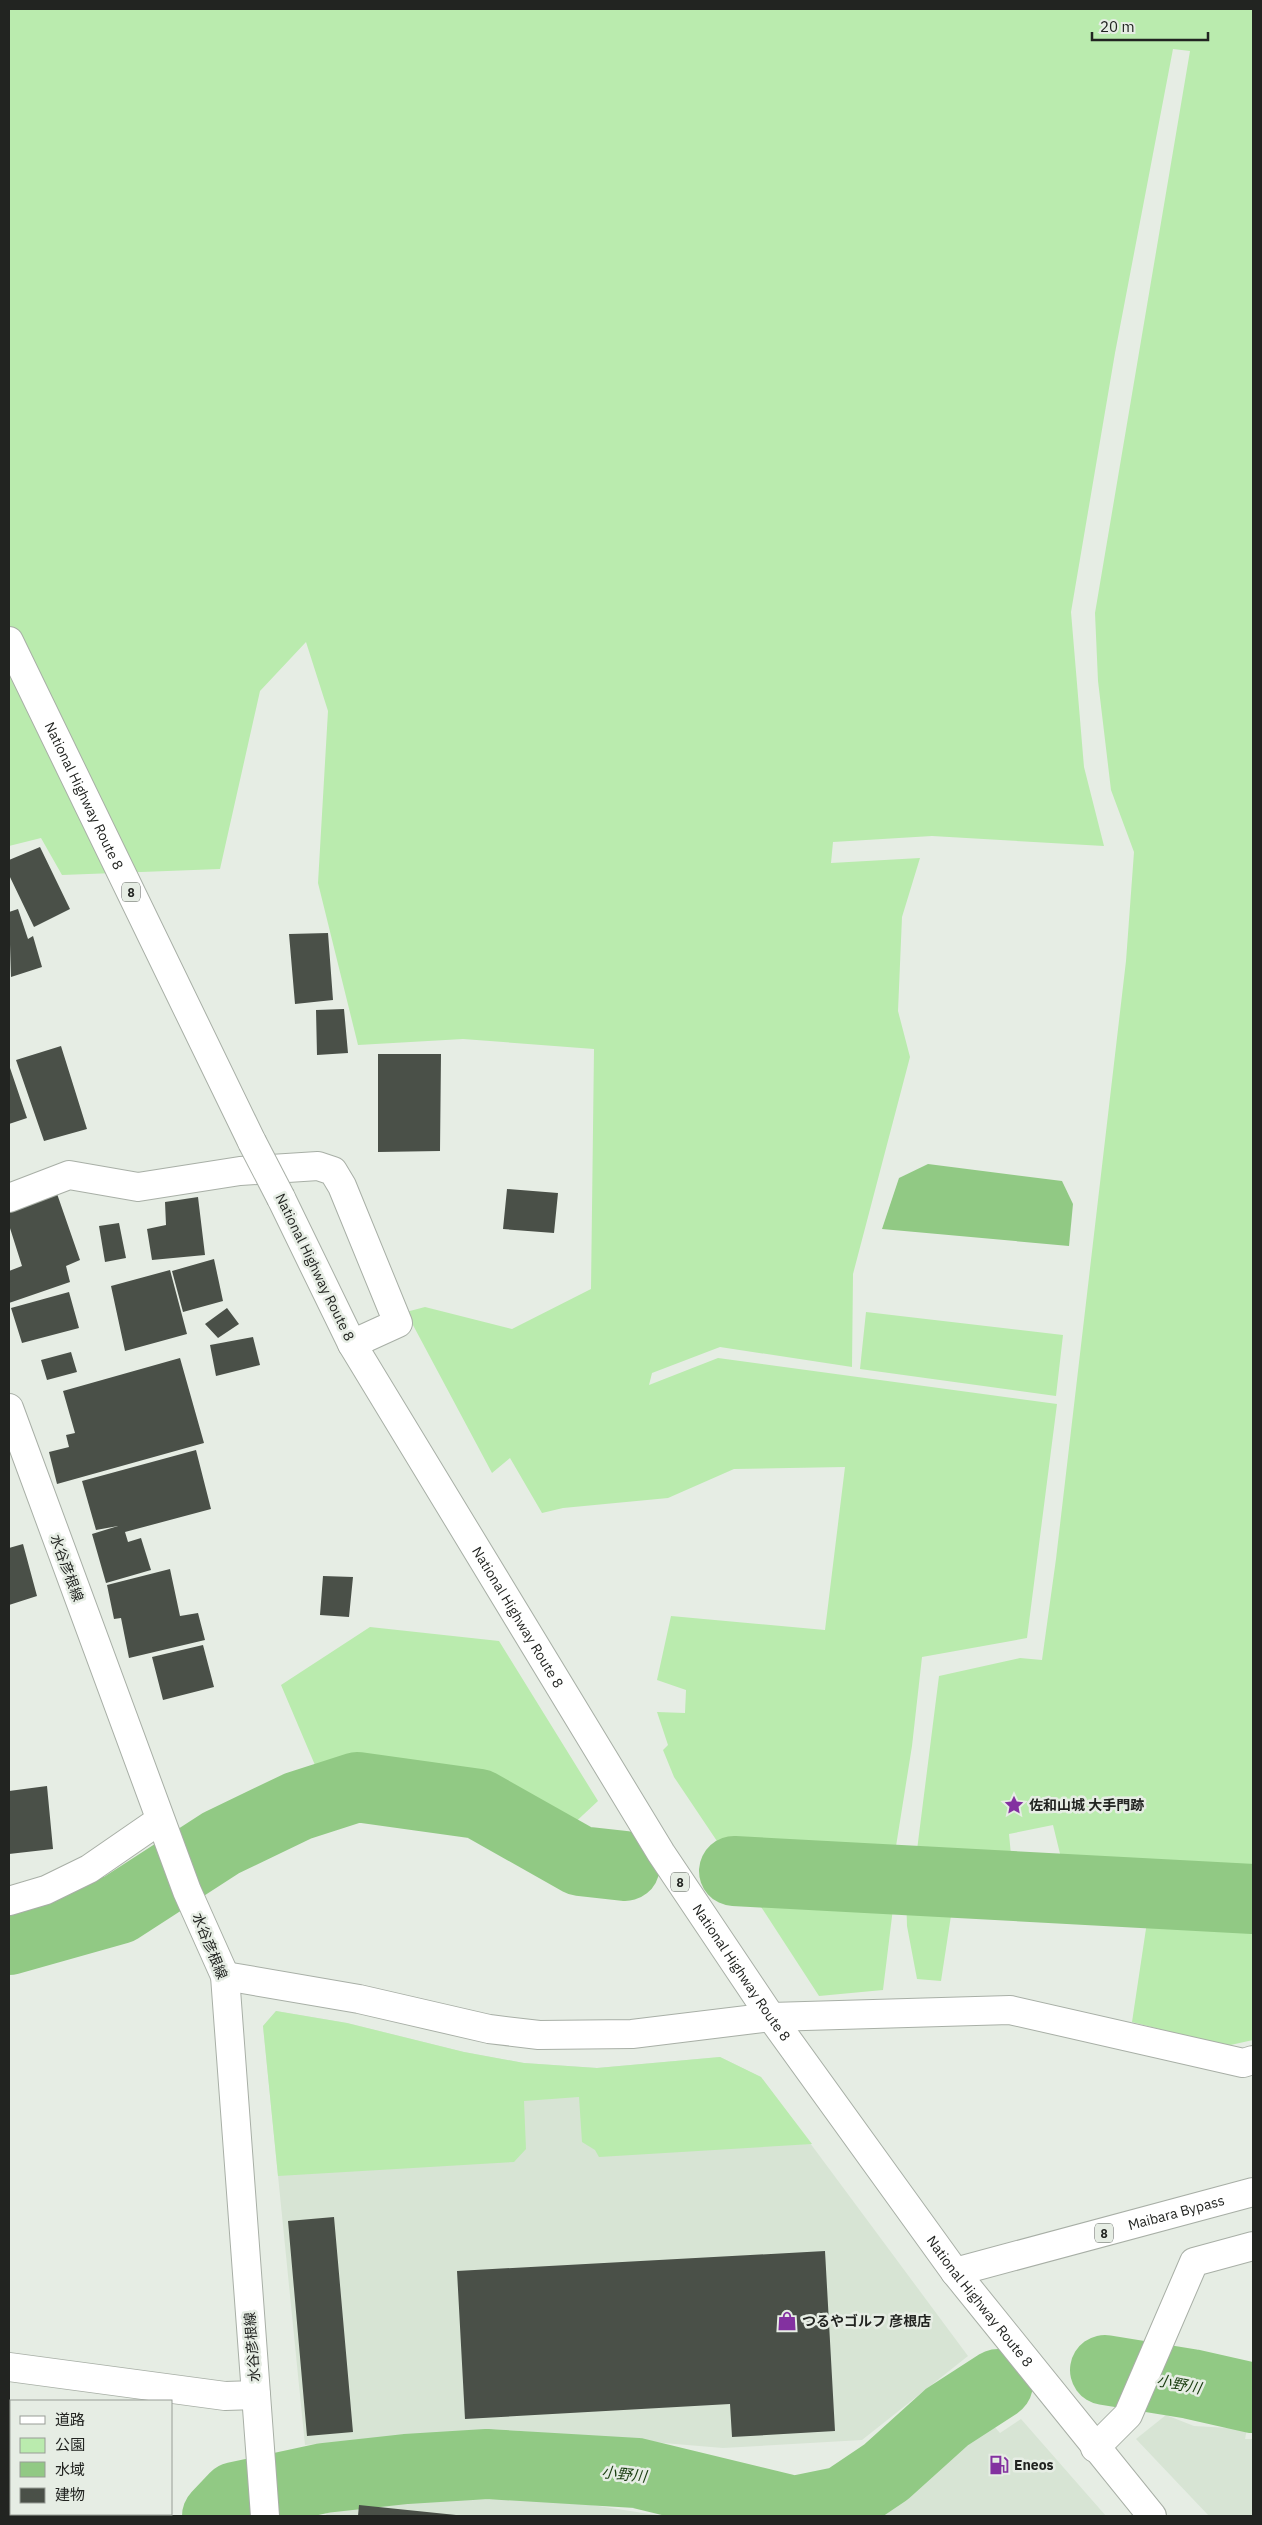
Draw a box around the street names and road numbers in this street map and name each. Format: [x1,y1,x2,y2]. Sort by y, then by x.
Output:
street label: National Highway Route 8 [41,719,128,873]
road number: 8 [122,882,140,902]
street label: National Highway Route 8 [271,1190,359,1344]
street label: 水谷彦根線 [47,1532,87,1604]
street label: National Highway Route 8 [468,1543,568,1691]
road number: 8 [671,1872,689,1891]
street label: National Highway Route 8 [689,1900,795,2045]
street label: 水谷彦根線 [189,1910,231,1982]
street label: Maibara Bypass [1126,2191,1226,2234]
road number: 8 [1095,2224,1113,2242]
street label: National Highway Route 8 [923,2232,1037,2370]
street label: 水谷彦根線 [241,2311,263,2383]

